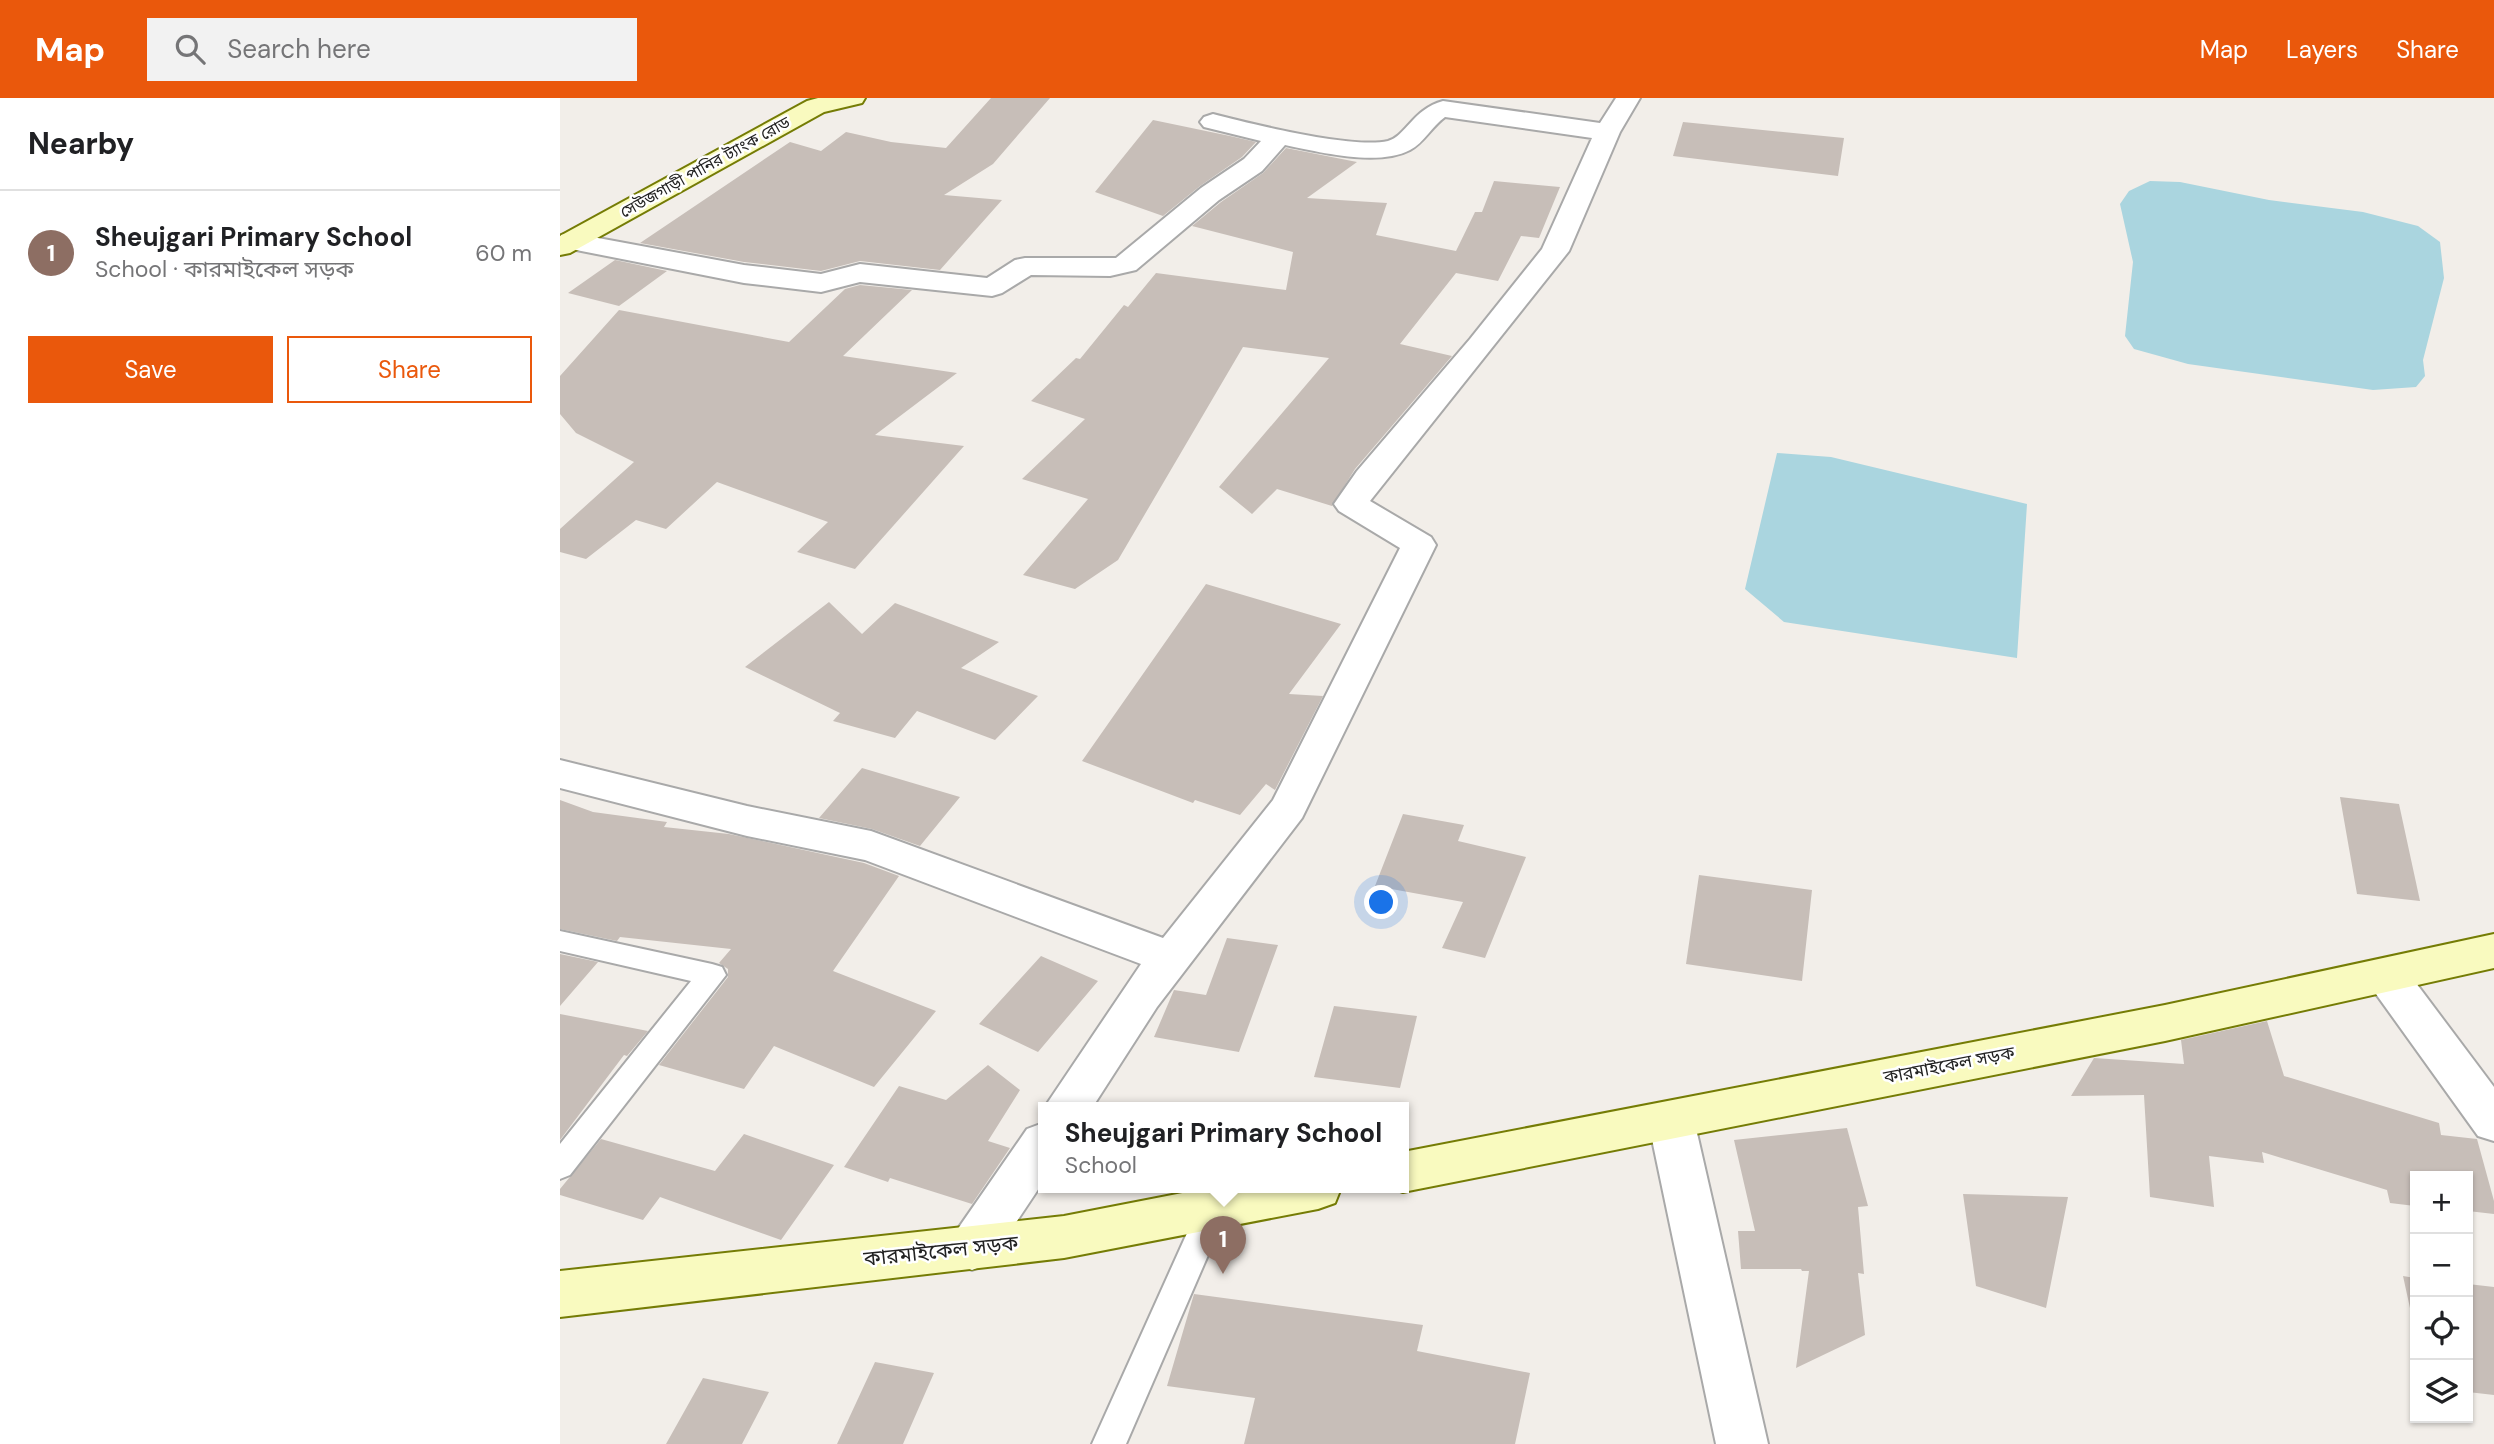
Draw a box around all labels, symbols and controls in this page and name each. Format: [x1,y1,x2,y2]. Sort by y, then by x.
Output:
search box [147,18,637,81]
text: Map [35,28,105,71]
icon: search [171,30,209,68]
text: Search here [227,32,371,66]
text: Map [2200,34,2248,65]
text: Layers [2286,34,2358,65]
text: Share [2396,34,2459,65]
street label: সেউজগাড়ী পানির ট্যাংক রোড [616,111,794,223]
text: Nearby [28,124,134,163]
text: Sheujgari Primary School [95,220,412,254]
text: 1 [47,238,55,268]
text: 60 m [475,238,532,268]
text: School · কারমাইকেল সড়ক [95,254,354,284]
button: Save [28,336,273,403]
button: Share [287,336,532,403]
your location [1364,885,1398,919]
street label: কারমাইকেল সড়ক [1880,1040,2017,1090]
popup [1038,1102,1409,1193]
text: Sheujgari Primary School [1065,1116,1382,1150]
text: School [1065,1150,1137,1180]
map controls [2410,1171,2473,1423]
button: + [2410,1171,2473,1234]
pin: 1 [1200,1216,1246,1274]
street label: কারমাইকেল সড়ক [861,1229,1021,1273]
button: − [2410,1234,2473,1297]
button: locate [2410,1297,2473,1360]
button: layers [2410,1360,2473,1423]

